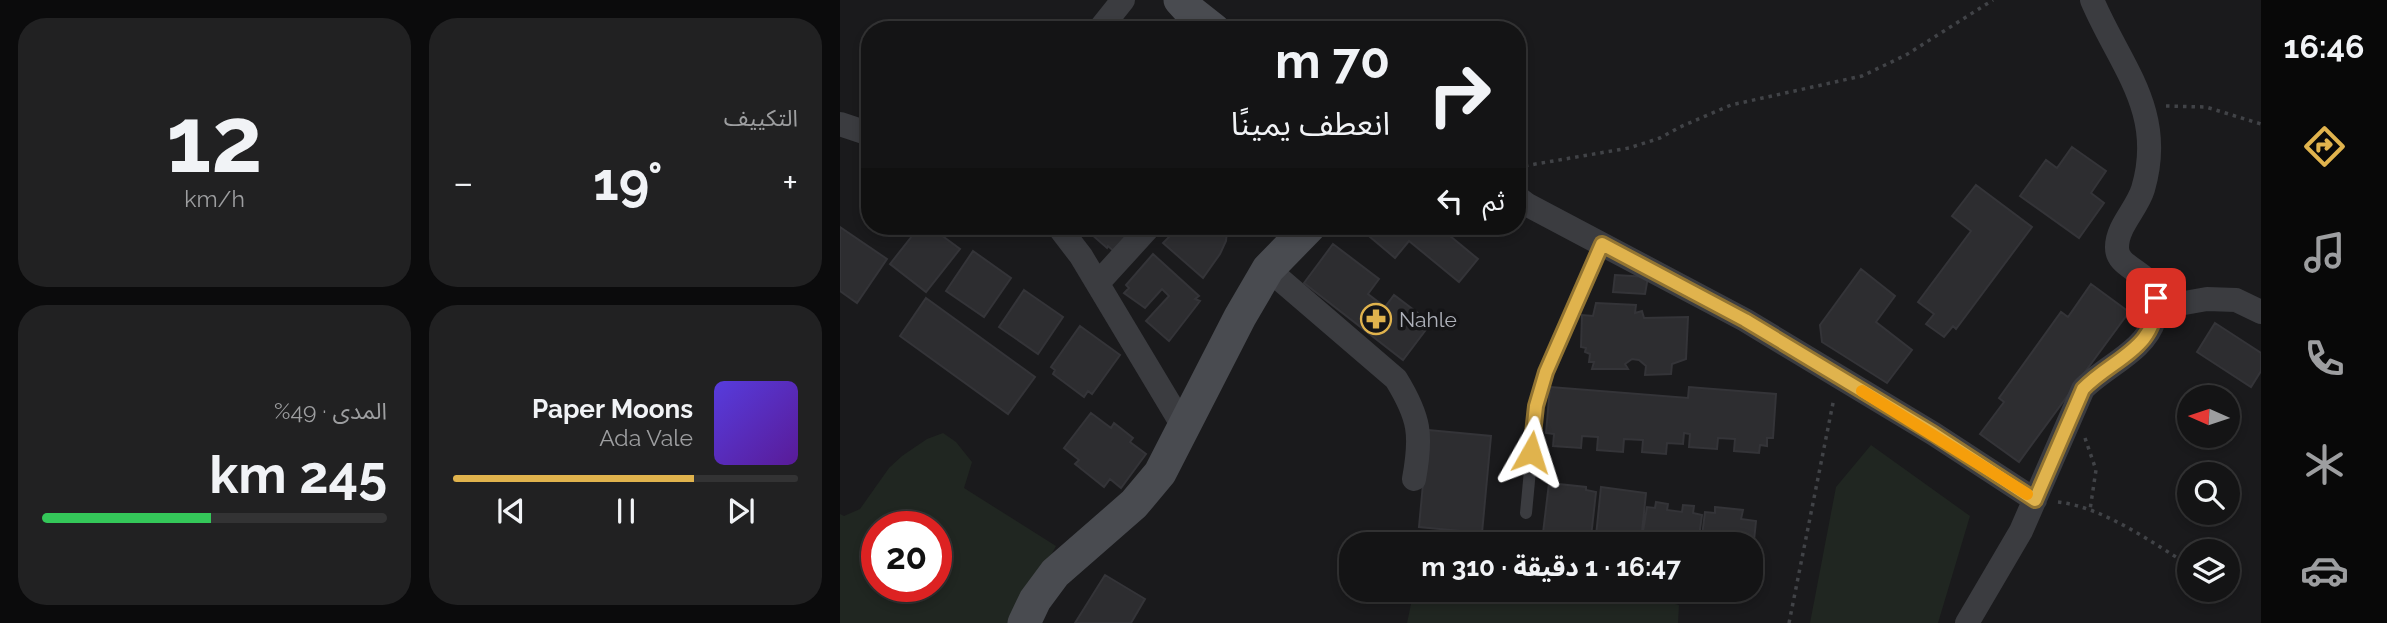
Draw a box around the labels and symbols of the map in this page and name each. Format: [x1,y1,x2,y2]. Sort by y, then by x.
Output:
pin [2126,268,2186,328]
pharmacy icon: Nahle [1359,302,1393,336]
place label: Nahle [1399,307,1457,332]
north arrow [2177,385,2240,448]
position arrow [1494,415,1568,489]
speed limit sign: 20 [861,511,952,602]

